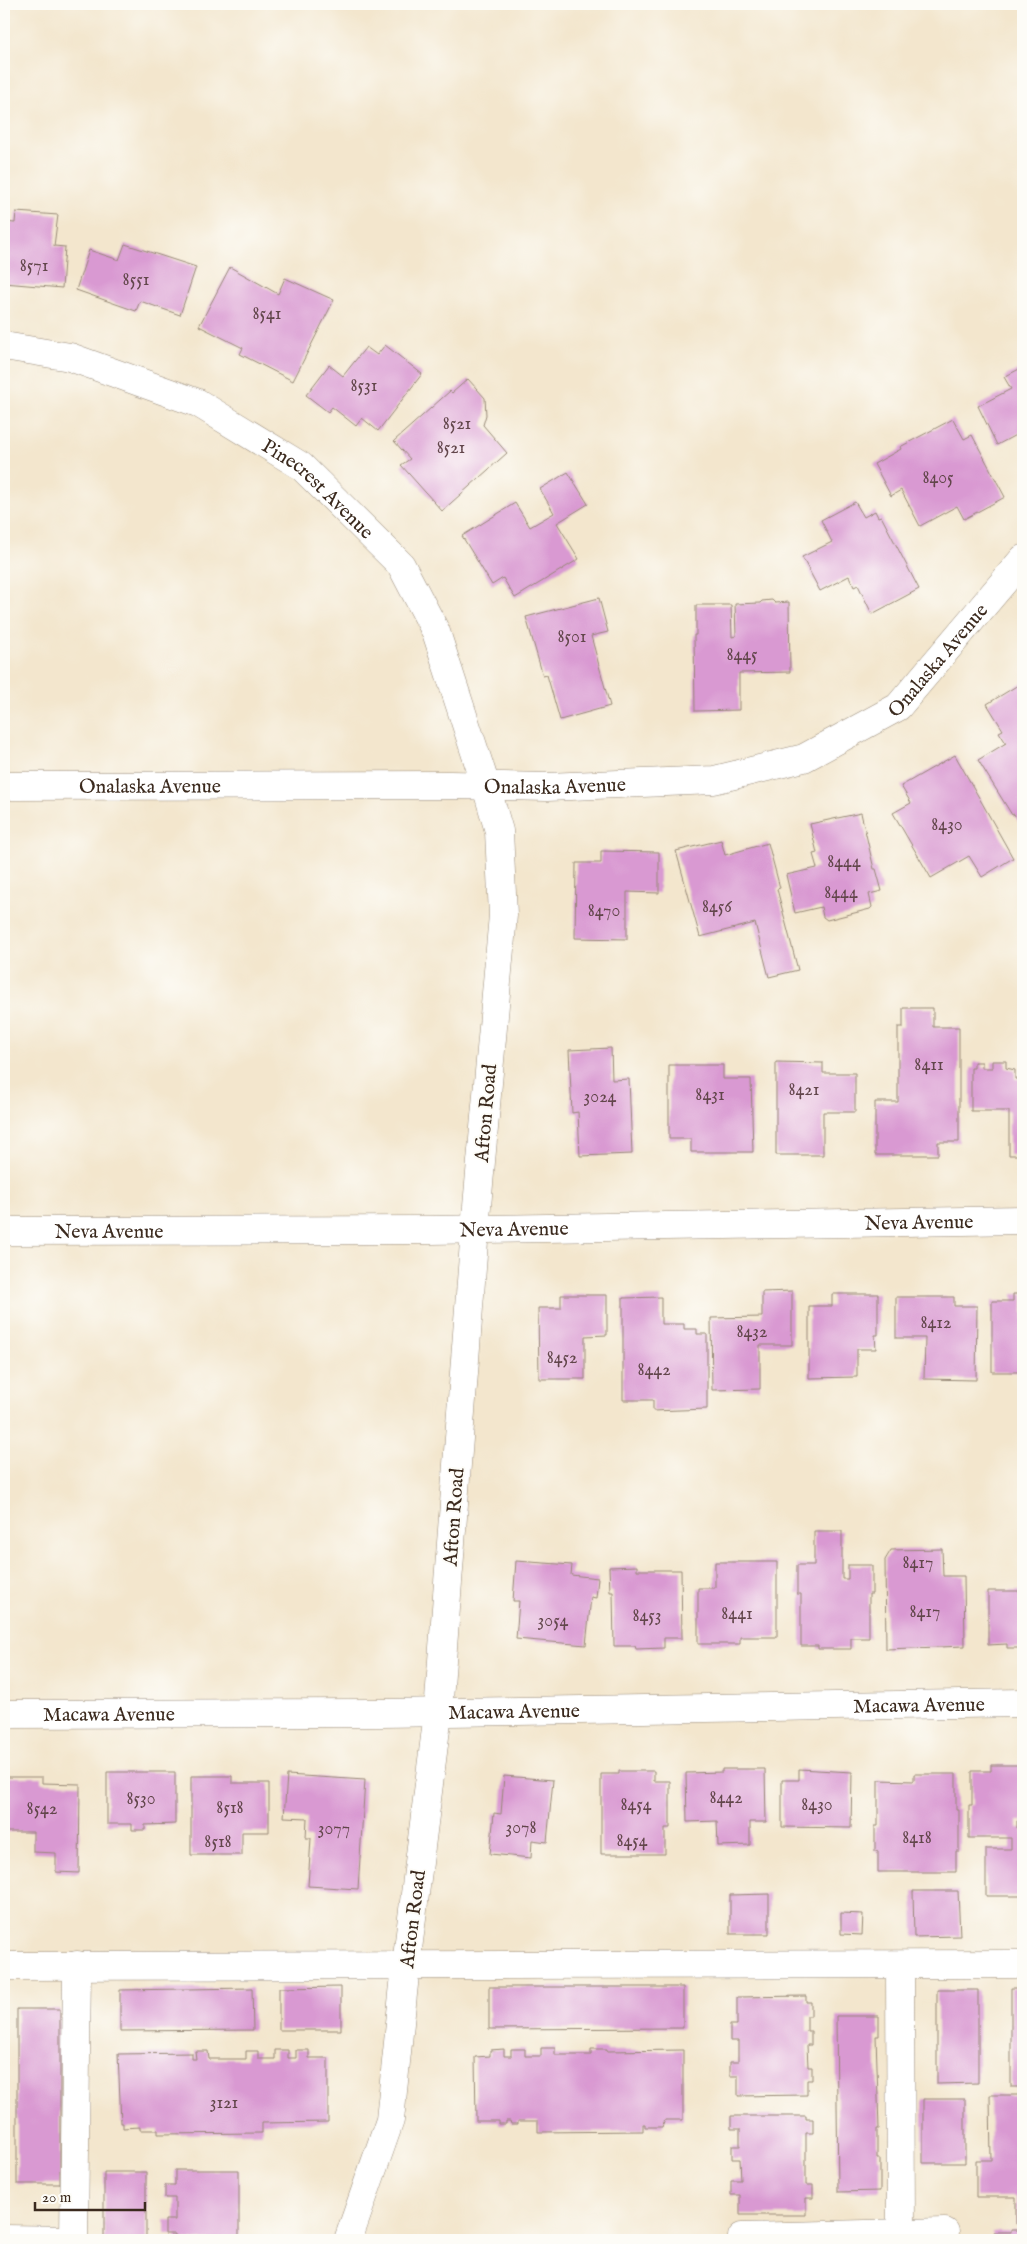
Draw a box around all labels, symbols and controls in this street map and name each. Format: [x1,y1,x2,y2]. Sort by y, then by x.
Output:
house number: 8571 [20,255,48,278]
house number: 8551 [123,269,149,292]
house number: 8541 [252,303,282,326]
house number: 8531 [350,375,378,398]
house number: 8521 [443,413,471,436]
street label: Pinecrest Avenue [257,434,378,545]
house number: 8521 [437,437,465,460]
house number: 8405 [922,467,954,490]
street label: Onalaska Avenue [884,599,994,724]
house number: 8501 [558,626,586,649]
house number: 8445 [726,644,758,667]
street label: Onalaska Avenue [484,773,626,801]
street label: Onalaska Avenue [79,775,221,800]
house number: 8430 [931,814,963,837]
house number: 8444 [827,851,861,874]
house number: 8444 [824,882,858,905]
house number: 8456 [702,896,732,919]
house number: 8470 [588,900,620,923]
house number: 8411 [914,1054,944,1077]
street label: Afton Road [470,1063,503,1164]
house number: 8421 [788,1079,820,1102]
house number: 8431 [695,1084,725,1107]
house number: 3024 [584,1086,617,1109]
street label: Neva Avenue [864,1210,974,1237]
street label: Neva Avenue [459,1217,569,1244]
street label: Neva Avenue [54,1220,164,1245]
house number: 8412 [920,1312,952,1335]
house number: 8432 [736,1321,768,1344]
house number: 8452 [547,1347,577,1370]
house number: 8442 [637,1359,671,1382]
street label: Afton Road [439,1467,470,1568]
house number: 8417 [902,1552,934,1575]
house number: 8417 [909,1601,941,1624]
house number: 8441 [721,1603,753,1626]
house number: 8453 [632,1605,662,1628]
house number: 3054 [538,1610,569,1633]
street label: Macawa Avenue [853,1693,985,1720]
street label: Macawa Avenue [448,1699,580,1726]
street label: Macawa Avenue [43,1703,175,1728]
house number: 8442 [709,1787,743,1810]
house number: 8530 [126,1788,156,1811]
house number: 8454 [620,1794,652,1817]
house number: 8430 [801,1794,833,1817]
house number: 8518 [216,1797,244,1820]
house number: 8542 [27,1798,57,1821]
house number: 3078 [505,1817,537,1840]
house number: 3077 [318,1818,350,1841]
house number: 8418 [902,1827,932,1850]
house number: 8454 [616,1830,648,1853]
house number: 8518 [204,1831,232,1854]
street label: Afton Road [395,1868,432,1971]
house number: 3121 [210,2092,238,2115]
scale bar [35,2179,145,2211]
text: 20 m [42,2188,72,2207]

